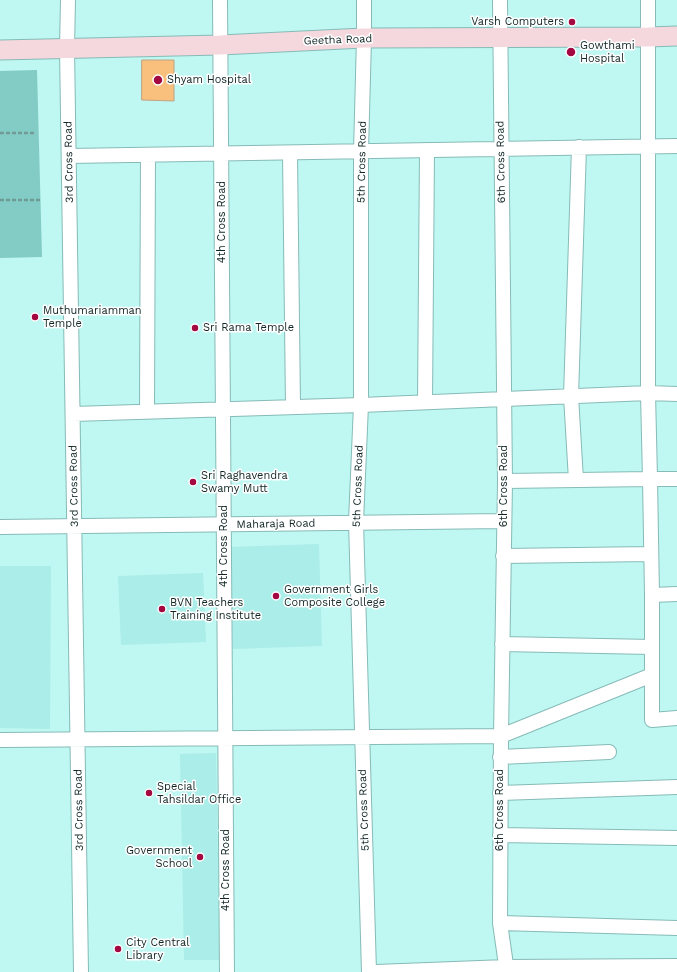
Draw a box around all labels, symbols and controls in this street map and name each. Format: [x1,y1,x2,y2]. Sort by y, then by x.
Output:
place label: Varsh Computers [471,15,564,29]
marker: Varsh Computers [567,17,577,27]
street label: Geetha Road [303,32,373,48]
place label: Gowthami Hospital [580,39,635,65]
marker: Gowthami Hospital [565,46,577,58]
place label: Shyam Hospital [167,73,251,87]
marker: Shyam Hospital [152,74,164,86]
street label: 3rd Cross Road [62,121,76,203]
street label: 5th Cross Road [355,121,369,203]
street label: 6th Cross Road [494,121,508,203]
street label: 4th Cross Road [215,181,229,263]
place label: Muthumariamman Temple [43,304,142,330]
marker: Muthumariamman Temple [30,312,40,322]
place label: Sri Rama Temple [203,321,294,335]
marker: Sri Rama Temple [190,323,200,333]
street label: 3rd Cross Road [67,445,81,527]
street label: 5th Cross Road [350,445,366,527]
street label: 6th Cross Road [497,445,511,527]
place label: Sri Raghavendra Swamy Mutt [201,469,288,495]
marker: Sri Raghavendra Swamy Mutt [188,477,198,487]
street label: 4th Cross Road [217,505,231,587]
street label: Maharaja Road [236,517,316,531]
place label: Government Girls Composite College [284,583,385,609]
marker: Government Girls Composite College [271,591,281,601]
place label: BVN Teachers Training Institute [170,596,261,622]
marker: BVN Teachers Training Institute [157,604,167,614]
street label: 3rd Cross Road [72,769,86,851]
street label: 5th Cross Road [356,769,372,851]
street label: 6th Cross Road [493,769,507,851]
place label: Special Tahsildar Office [157,780,241,806]
marker: Special Tahsildar Office [144,788,154,798]
street label: 4th Cross Road [219,829,233,911]
place label: Government School [126,844,192,870]
marker: Government School [195,852,205,862]
place label: City Central Library [126,936,190,962]
marker: City Central Library [113,944,123,954]

